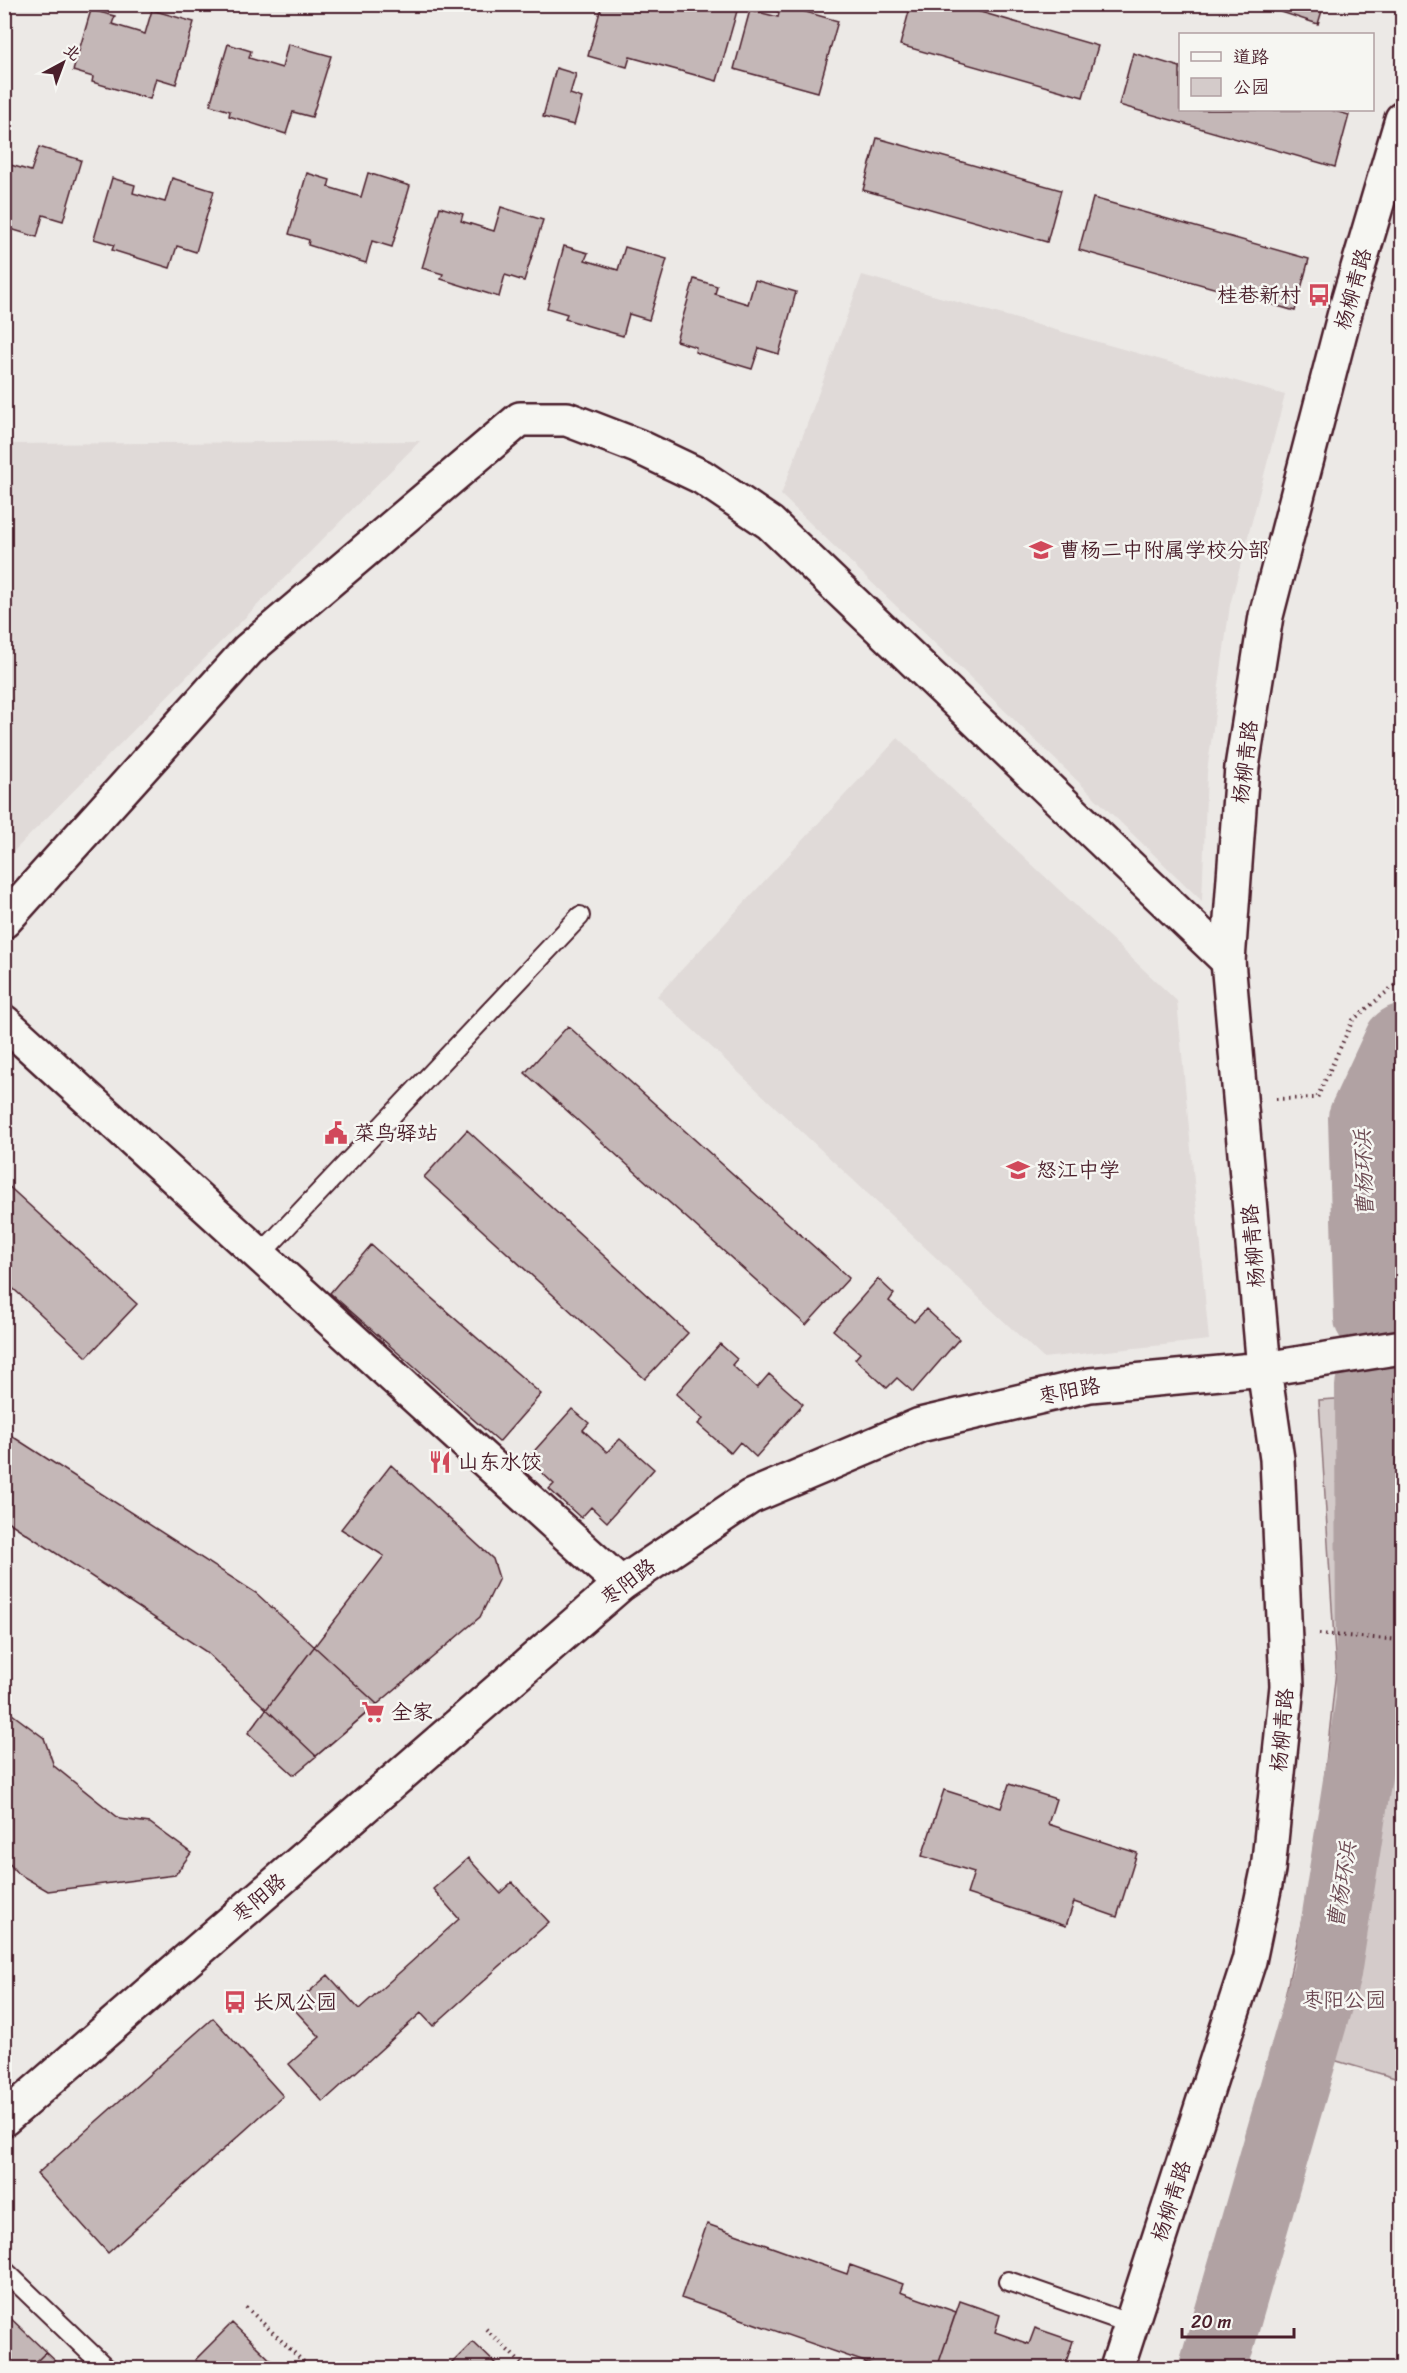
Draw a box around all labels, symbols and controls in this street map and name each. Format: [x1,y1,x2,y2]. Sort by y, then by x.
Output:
north arrow [33,33,93,93]
legend [1179,33,1374,111]
text: 北 [57,36,88,68]
text: 道路 [1233,41,1269,73]
text: 公园 [1233,71,1269,103]
street label: 杨柳青路 [1323,243,1383,335]
place label: 桂巷新村 [1217,276,1301,314]
bus stop icon: 桂巷新村 [1306,282,1332,308]
place label: 曹杨二中附属学校分部 [1059,531,1269,569]
school or university icon: 曹杨二中附属学校分部 [1028,537,1054,563]
street label: 杨柳青路 [1221,718,1269,806]
place label: 菜鸟驿站 [354,1114,438,1152]
public building icon: 菜鸟驿站 [323,1120,349,1146]
water label: 曹杨环浜 [1342,1127,1385,1218]
place label: 怒江中学 [1036,1151,1120,1189]
school or university icon: 怒江中学 [1005,1157,1031,1183]
street label: 杨柳青路 [1230,1203,1276,1289]
street label: 枣阳路 [1034,1366,1104,1416]
place label: 山东水饺 [458,1443,542,1481]
restaurant icon: 山东水饺 [427,1449,453,1475]
street label: 枣阳路 [591,1548,665,1616]
street label: 杨柳青路 [1259,1687,1305,1773]
place label: 全家 [391,1693,433,1731]
supermarket icon: 全家 [360,1699,386,1725]
water label: 曹杨环浜 [1315,1838,1368,1932]
street label: 枣阳路 [223,1863,295,1933]
park label: 枣阳公园 [1302,1981,1386,2019]
place label: 长风公园 [253,1983,337,2021]
bus stop icon: 长风公园 [222,1989,248,2015]
street label: 杨柳青路 [1140,2155,1202,2247]
scale bar [1182,2301,1294,2339]
text: 20 m [1191,2306,1231,2338]

